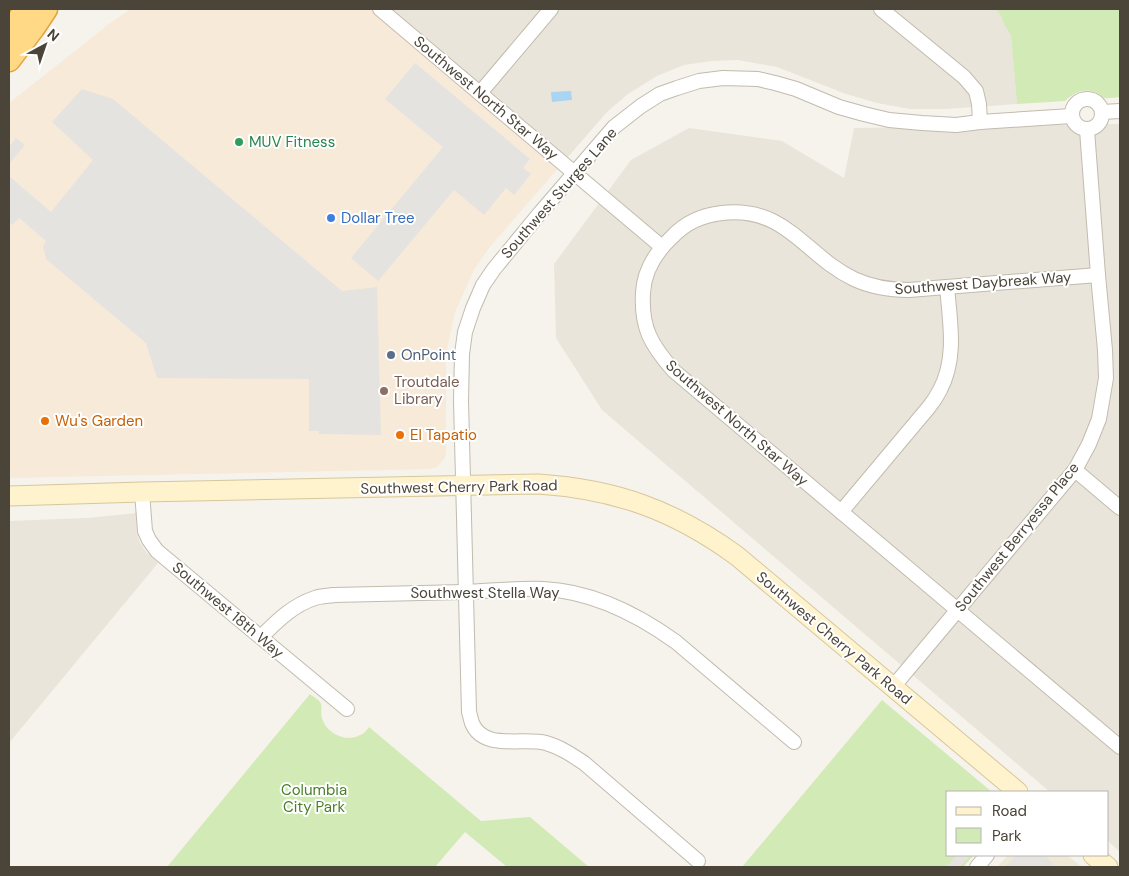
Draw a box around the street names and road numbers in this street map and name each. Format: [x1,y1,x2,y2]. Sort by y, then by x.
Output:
street label: Southwest North Star Way [409,31,563,165]
street label: Southwest Sturges Lane [497,123,621,263]
street label: Southwest Daybreak Way [894,267,1073,299]
street label: Southwest North Star Way [661,355,813,491]
street label: Southwest Berryessa Place [950,458,1084,616]
street label: Southwest Cherry Park Road [360,475,558,499]
street label: Southwest 18th Way [168,557,288,663]
street label: Southwest Cherry Park Road [752,567,916,709]
street label: Southwest Stella Way [410,583,560,603]

